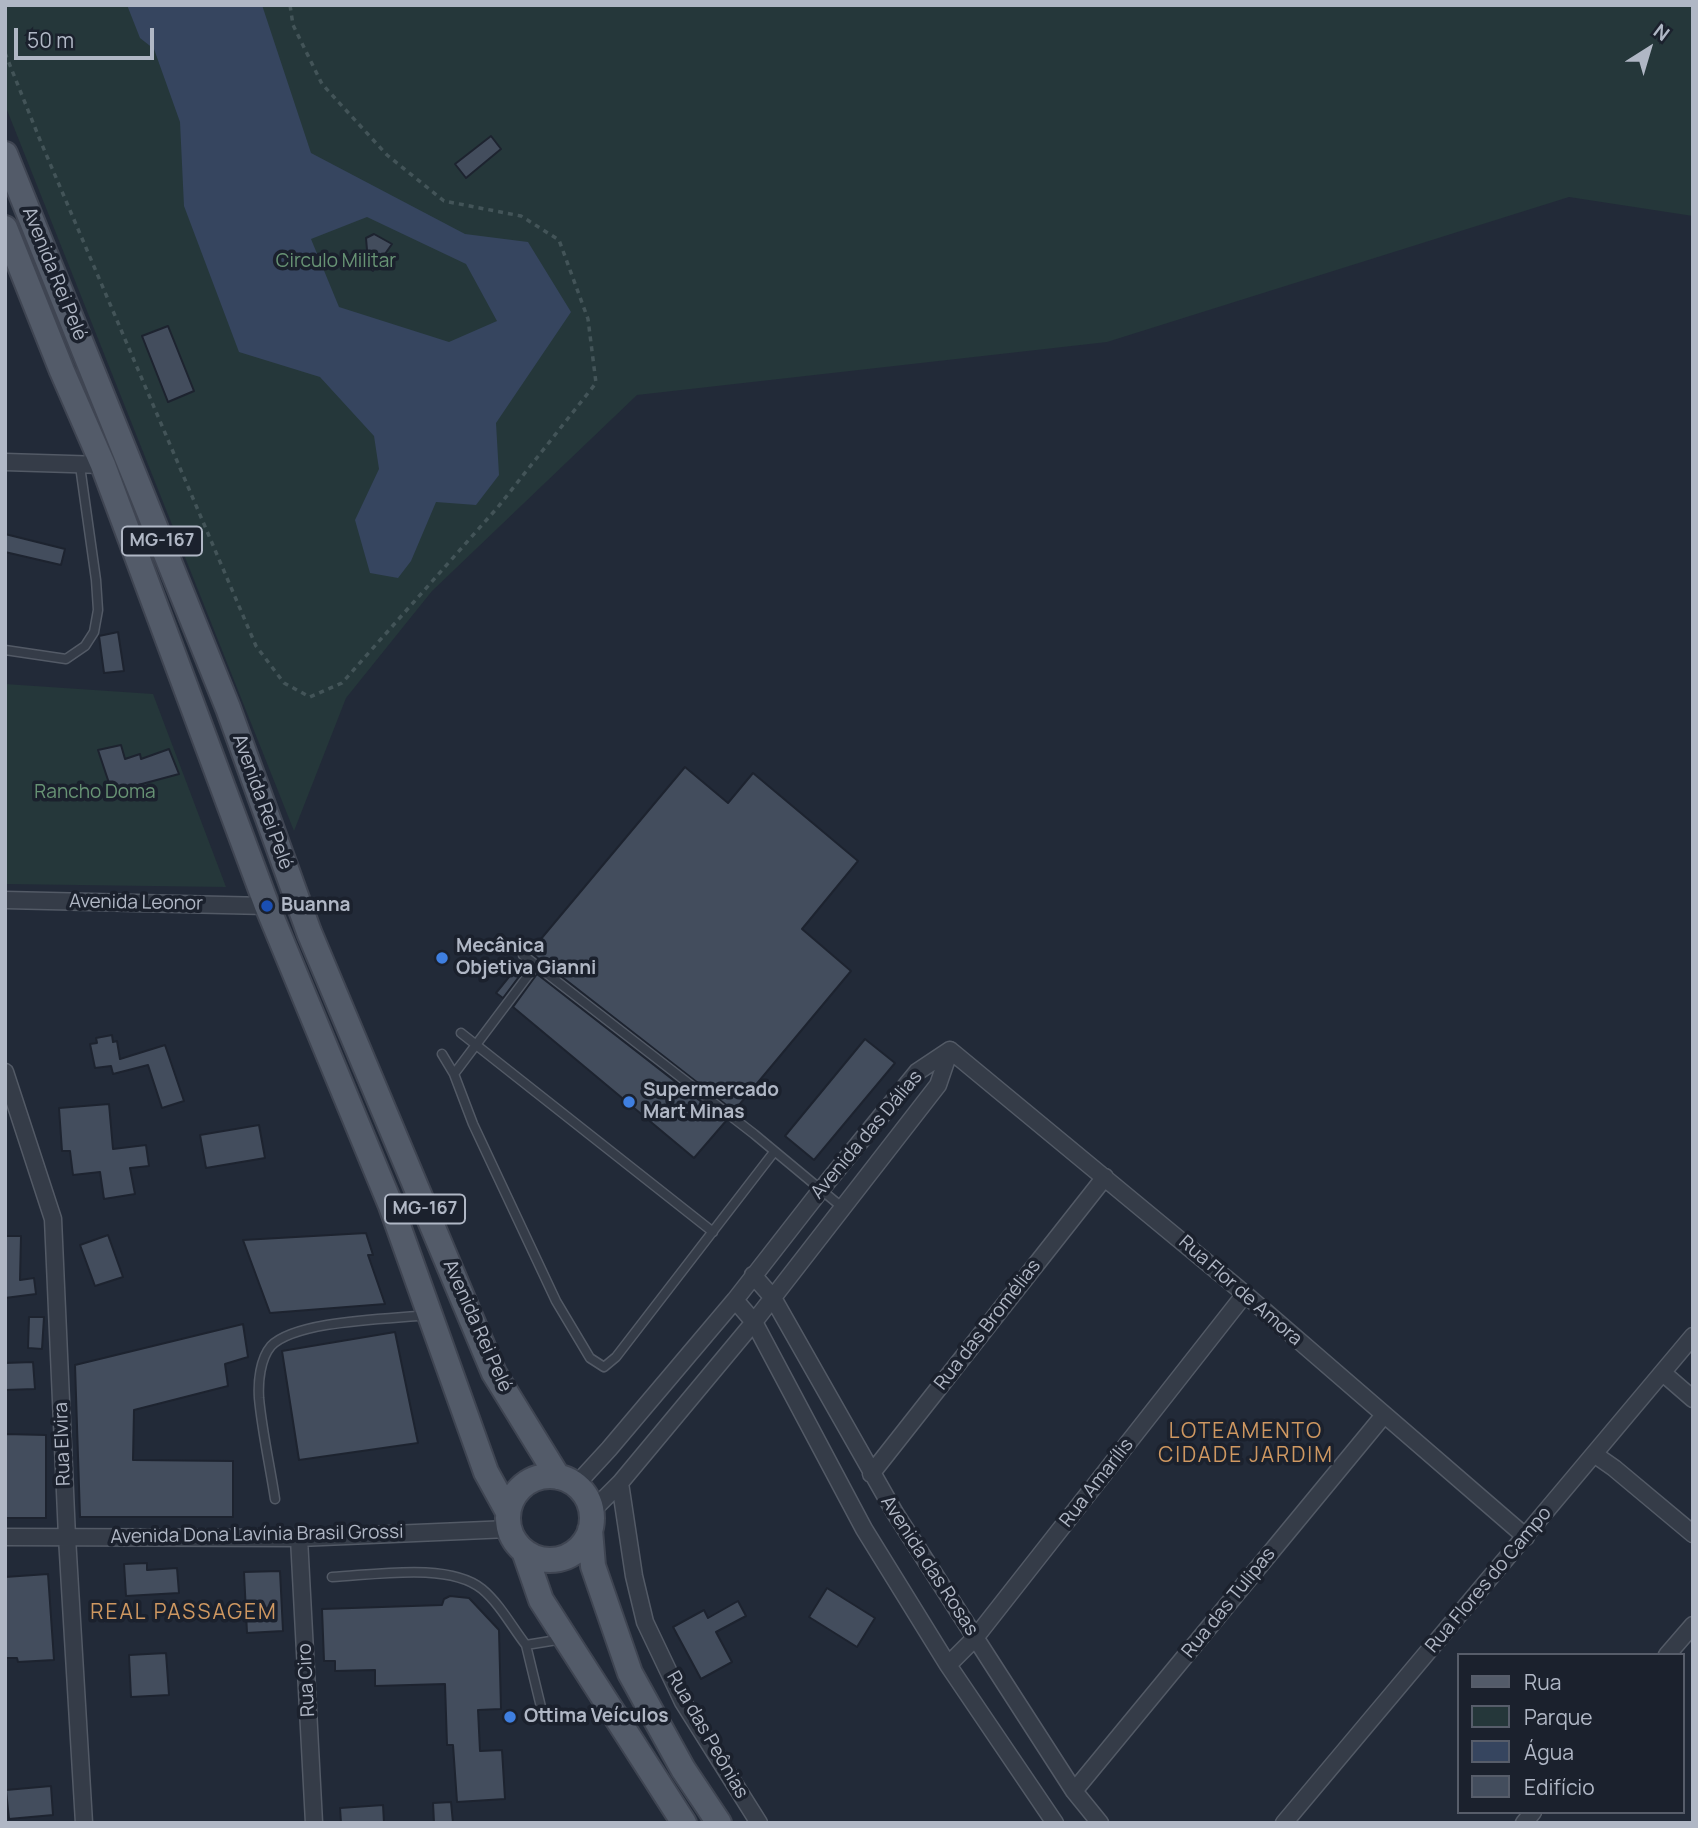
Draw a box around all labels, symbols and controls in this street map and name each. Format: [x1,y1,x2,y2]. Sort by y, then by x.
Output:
scale bar [18,14,158,58]
north arrow [1614,14,1684,84]
text: N [1648,18,1675,47]
text: 50 m [27,26,74,54]
street label: Avenida Rei Pelé [17,204,91,344]
park label: Circulo Militar [276,251,396,273]
road number: MG-167 [122,526,202,556]
street label: Avenida Rei Pelé [227,731,297,873]
park label: Rancho Doma [34,782,156,804]
street label: Avenida Leonor [69,890,203,916]
place label: Buanna [281,895,351,917]
marker: Buanna [259,898,275,914]
place label: Mecânica Objetiva Gianni [456,936,596,980]
marker: Mecânica Objetiva Gianni [434,950,450,966]
street label: Avenida das Dálias [807,1066,927,1204]
place label: Supermercado Mart Minas [643,1080,779,1124]
marker: Supermercado Mart Minas [621,1094,637,1110]
road number: MG-167 [385,1194,465,1224]
street label: Rua Flor de Amora [1174,1231,1306,1351]
street label: Rua das Bromélias [930,1255,1046,1395]
street label: Avenida Rei Pelé [438,1256,516,1396]
street label: Rua Elvira [50,1402,76,1486]
district label: LOTEAMENTO CIDADE JARDIM [1160,1419,1332,1469]
street label: Rua Amarílis [1055,1434,1139,1532]
street label: Avenida das Rosas [875,1492,983,1640]
street label: Rua Flores do Campo [1421,1502,1557,1658]
street label: Avenida Dona Lavínia Brasil Grossi [110,1521,404,1549]
street label: Rua das Tulipas [1177,1543,1281,1663]
district label: REAL PASSAGEM [92,1600,276,1626]
street label: Rua Ciro [294,1643,320,1717]
legend [1456,1653,1684,1814]
street label: Rua das Peônias [661,1667,753,1803]
text: Rua [1524,1668,1561,1696]
text: Parque [1524,1703,1593,1731]
place label: Ottima Veículos [524,1706,668,1728]
marker: Ottima Veículos [502,1709,518,1725]
text: Água [1524,1738,1574,1766]
text: Edifício [1524,1773,1595,1801]

